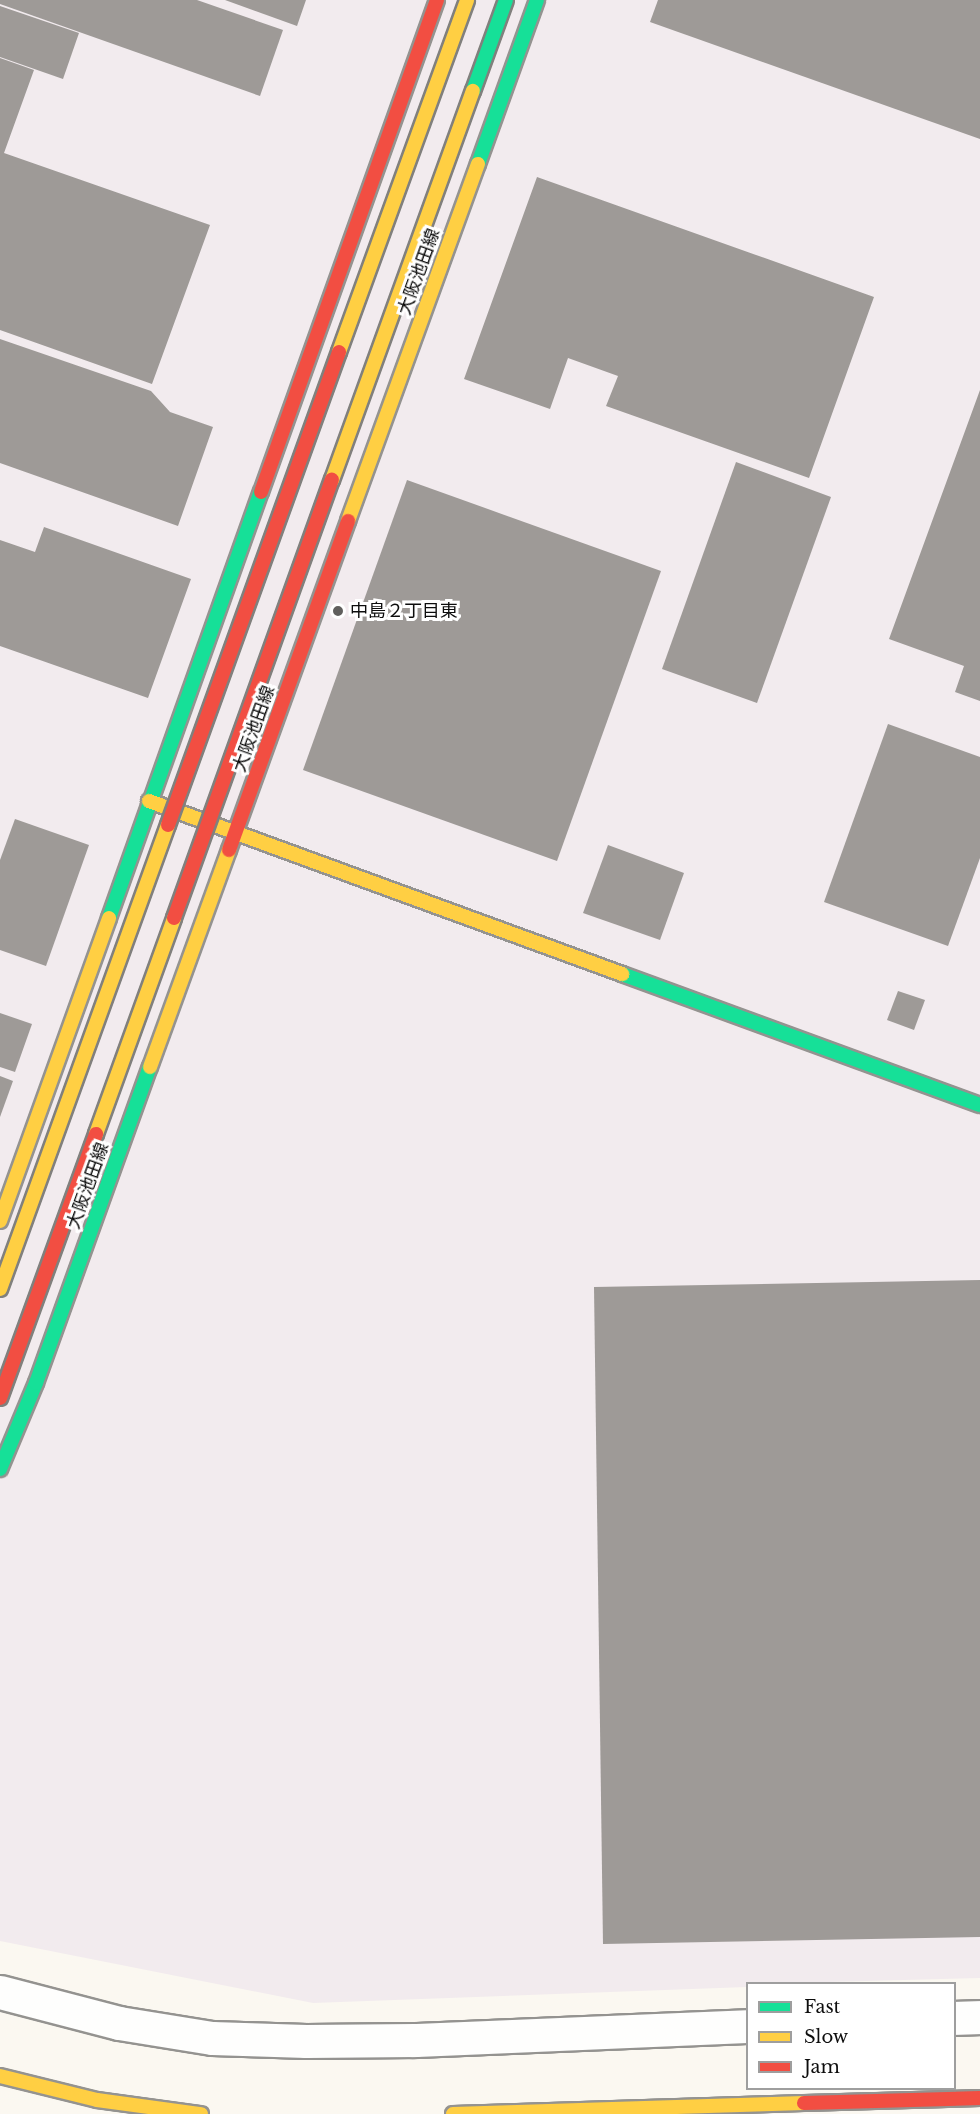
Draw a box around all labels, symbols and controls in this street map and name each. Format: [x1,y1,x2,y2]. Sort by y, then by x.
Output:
street label: 大阪池田線 [393,226,445,318]
place label: 中島２丁目東 [350,600,458,622]
marker: 中島２丁目東 [331,604,345,618]
street label: 大阪池田線 [228,683,280,775]
street label: 大阪池田線 [62,1140,114,1232]
legend [746,1982,956,2090]
text: Fast [804,1996,840,2018]
text: Slow [804,2026,848,2048]
text: Jam [804,2056,840,2078]

